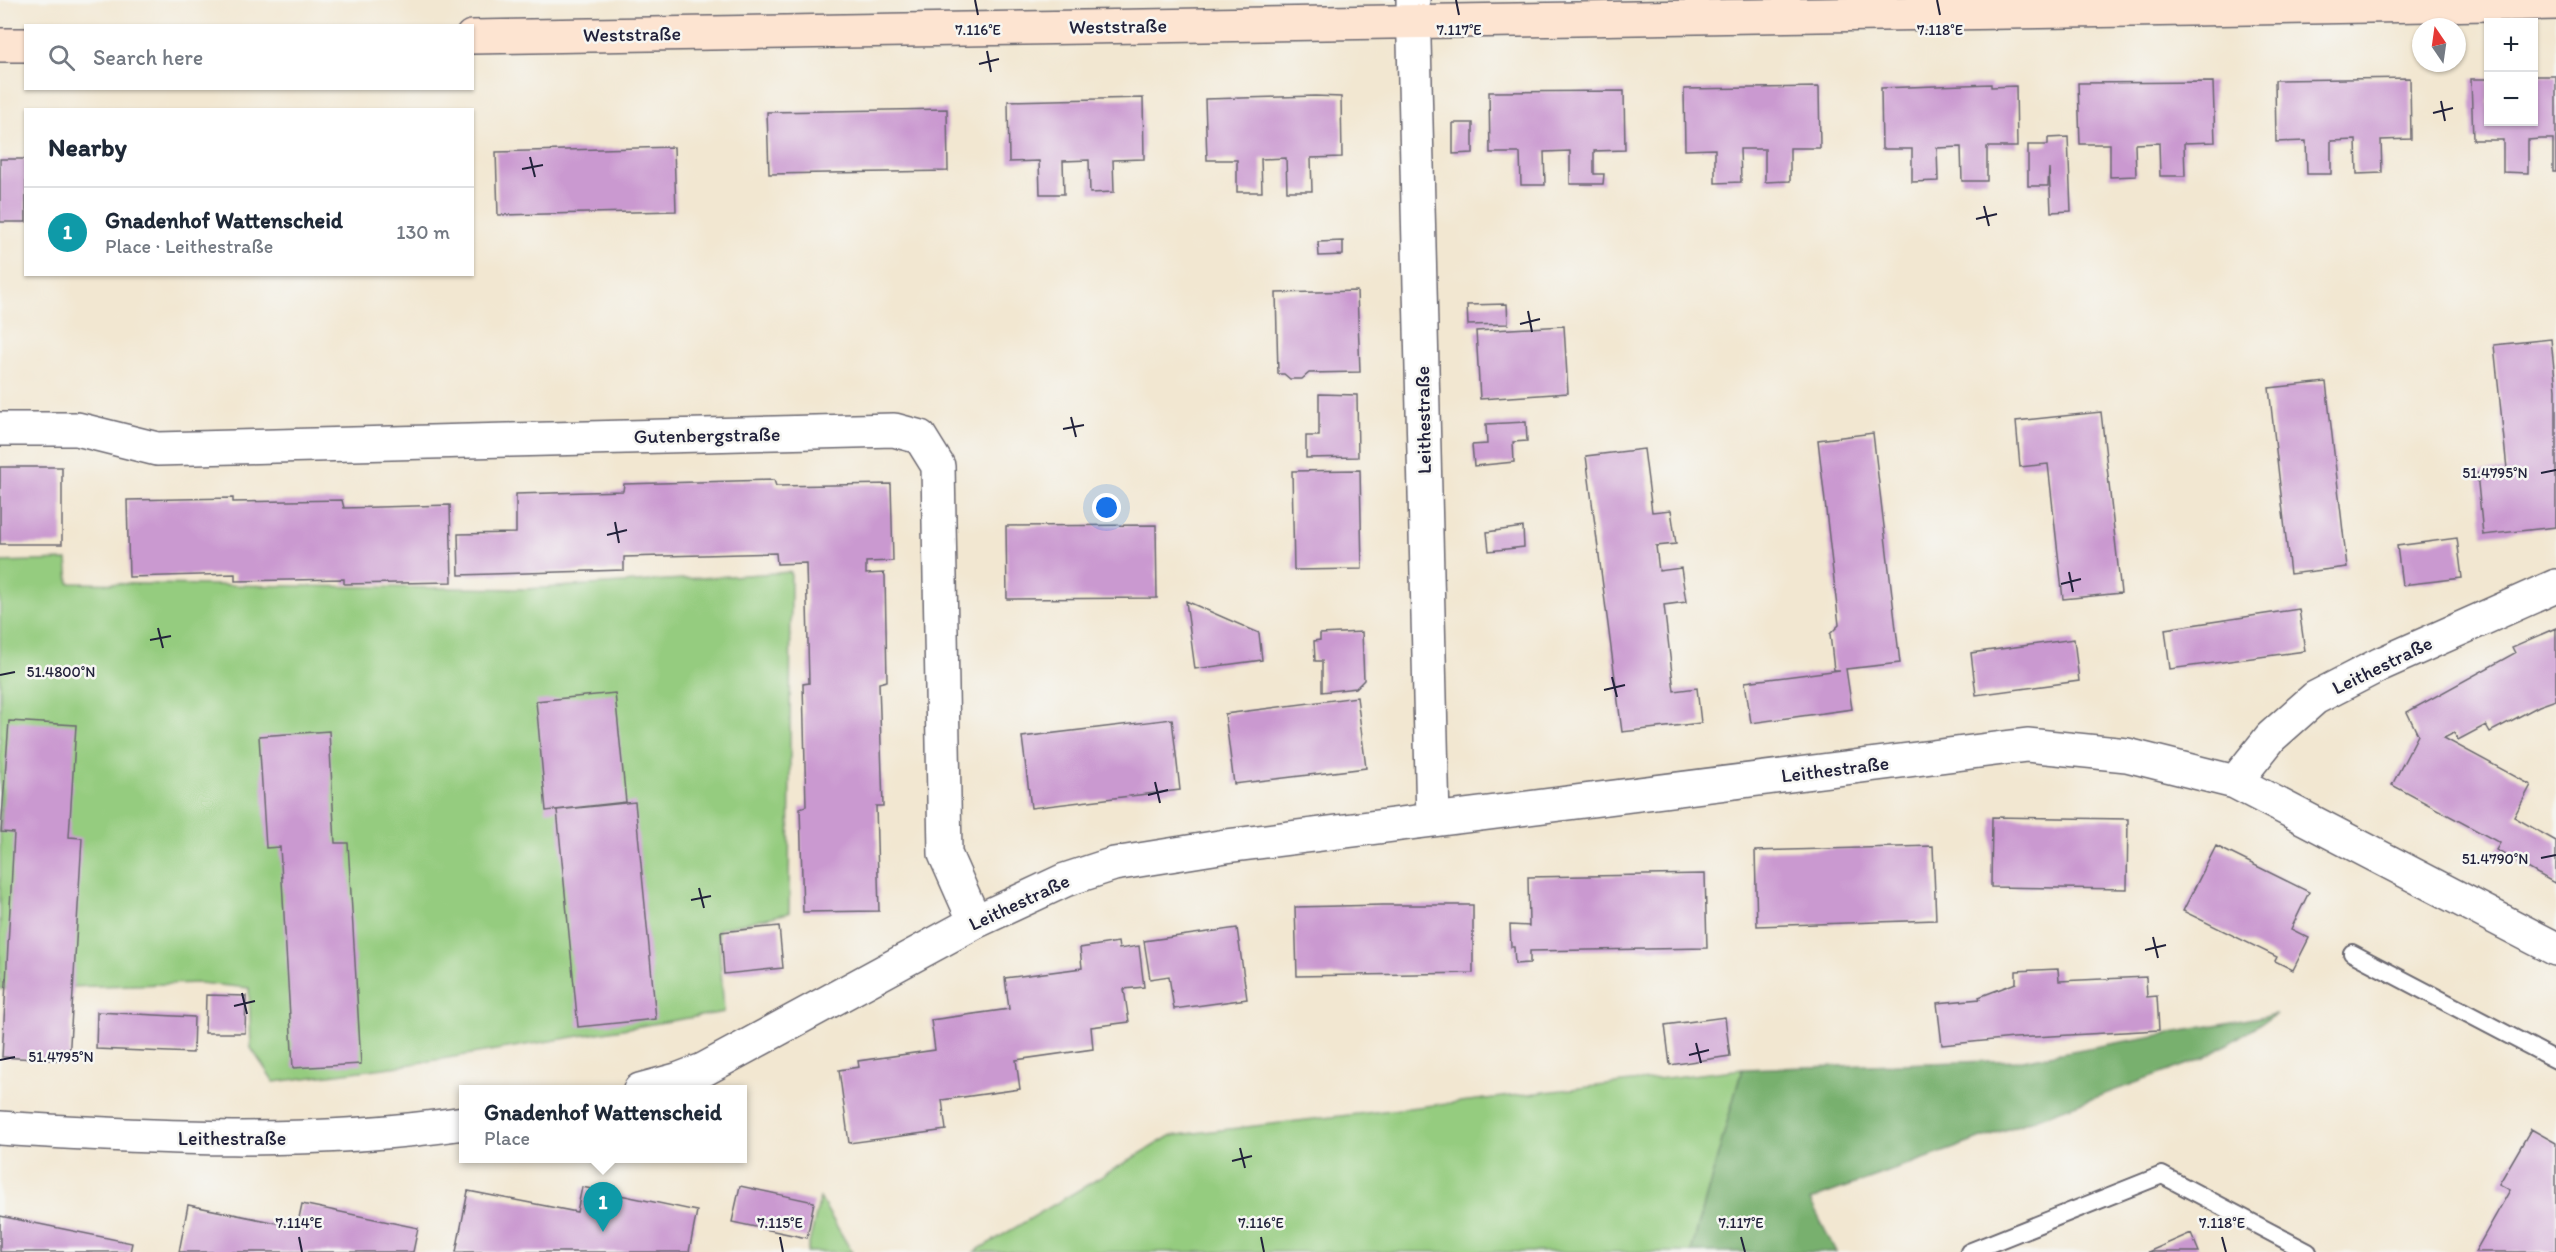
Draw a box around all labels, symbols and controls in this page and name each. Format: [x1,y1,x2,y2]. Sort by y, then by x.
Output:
street label: Weststraße [1069,13,1167,39]
north arrow [2412,18,2466,72]
map controls [2484,18,2538,126]
button: + [2484,18,2538,72]
street label: Weststraße [583,21,681,47]
text: 7.116°E [955,21,1001,39]
text: 7.117°E [1436,21,1482,39]
text: 7.118°E [1917,21,1963,39]
search box [24,24,474,90]
icon: search [45,41,78,74]
text: Search here [93,44,203,71]
button: − [2484,72,2538,126]
text: Nearby [48,131,127,163]
text: Gnadenhof Wattenscheid [105,207,343,234]
text: 1 [63,220,72,244]
text: 130 m [396,220,450,244]
text: Place · Leithestraße [105,234,273,258]
street label: Leithestraße [1410,366,1436,474]
street label: Gutenbergstraße [633,422,781,448]
text: 51.4795°N [2462,464,2528,482]
your location [1092,493,1121,522]
street label: Leithestraße [2328,630,2436,700]
text: 51.4800°N [27,663,95,681]
street label: Leithestraße [1780,750,1890,788]
text: 51.4790°N [2462,850,2528,868]
street label: Leithestraße [965,868,1073,936]
text: 51.4795°N [28,1048,94,1066]
popup [459,1085,747,1163]
text: Gnadenhof Wattenscheid [484,1099,722,1126]
street label: Leithestraße [178,1126,286,1150]
text: Place [484,1126,530,1150]
pin: 1 [584,1182,622,1232]
text: 7.114°E [276,1214,322,1232]
text: 7.115°E [757,1214,803,1232]
text: 7.116°E [1238,1214,1284,1232]
text: 7.117°E [1718,1214,1764,1232]
text: 7.118°E [2199,1214,2245,1232]

